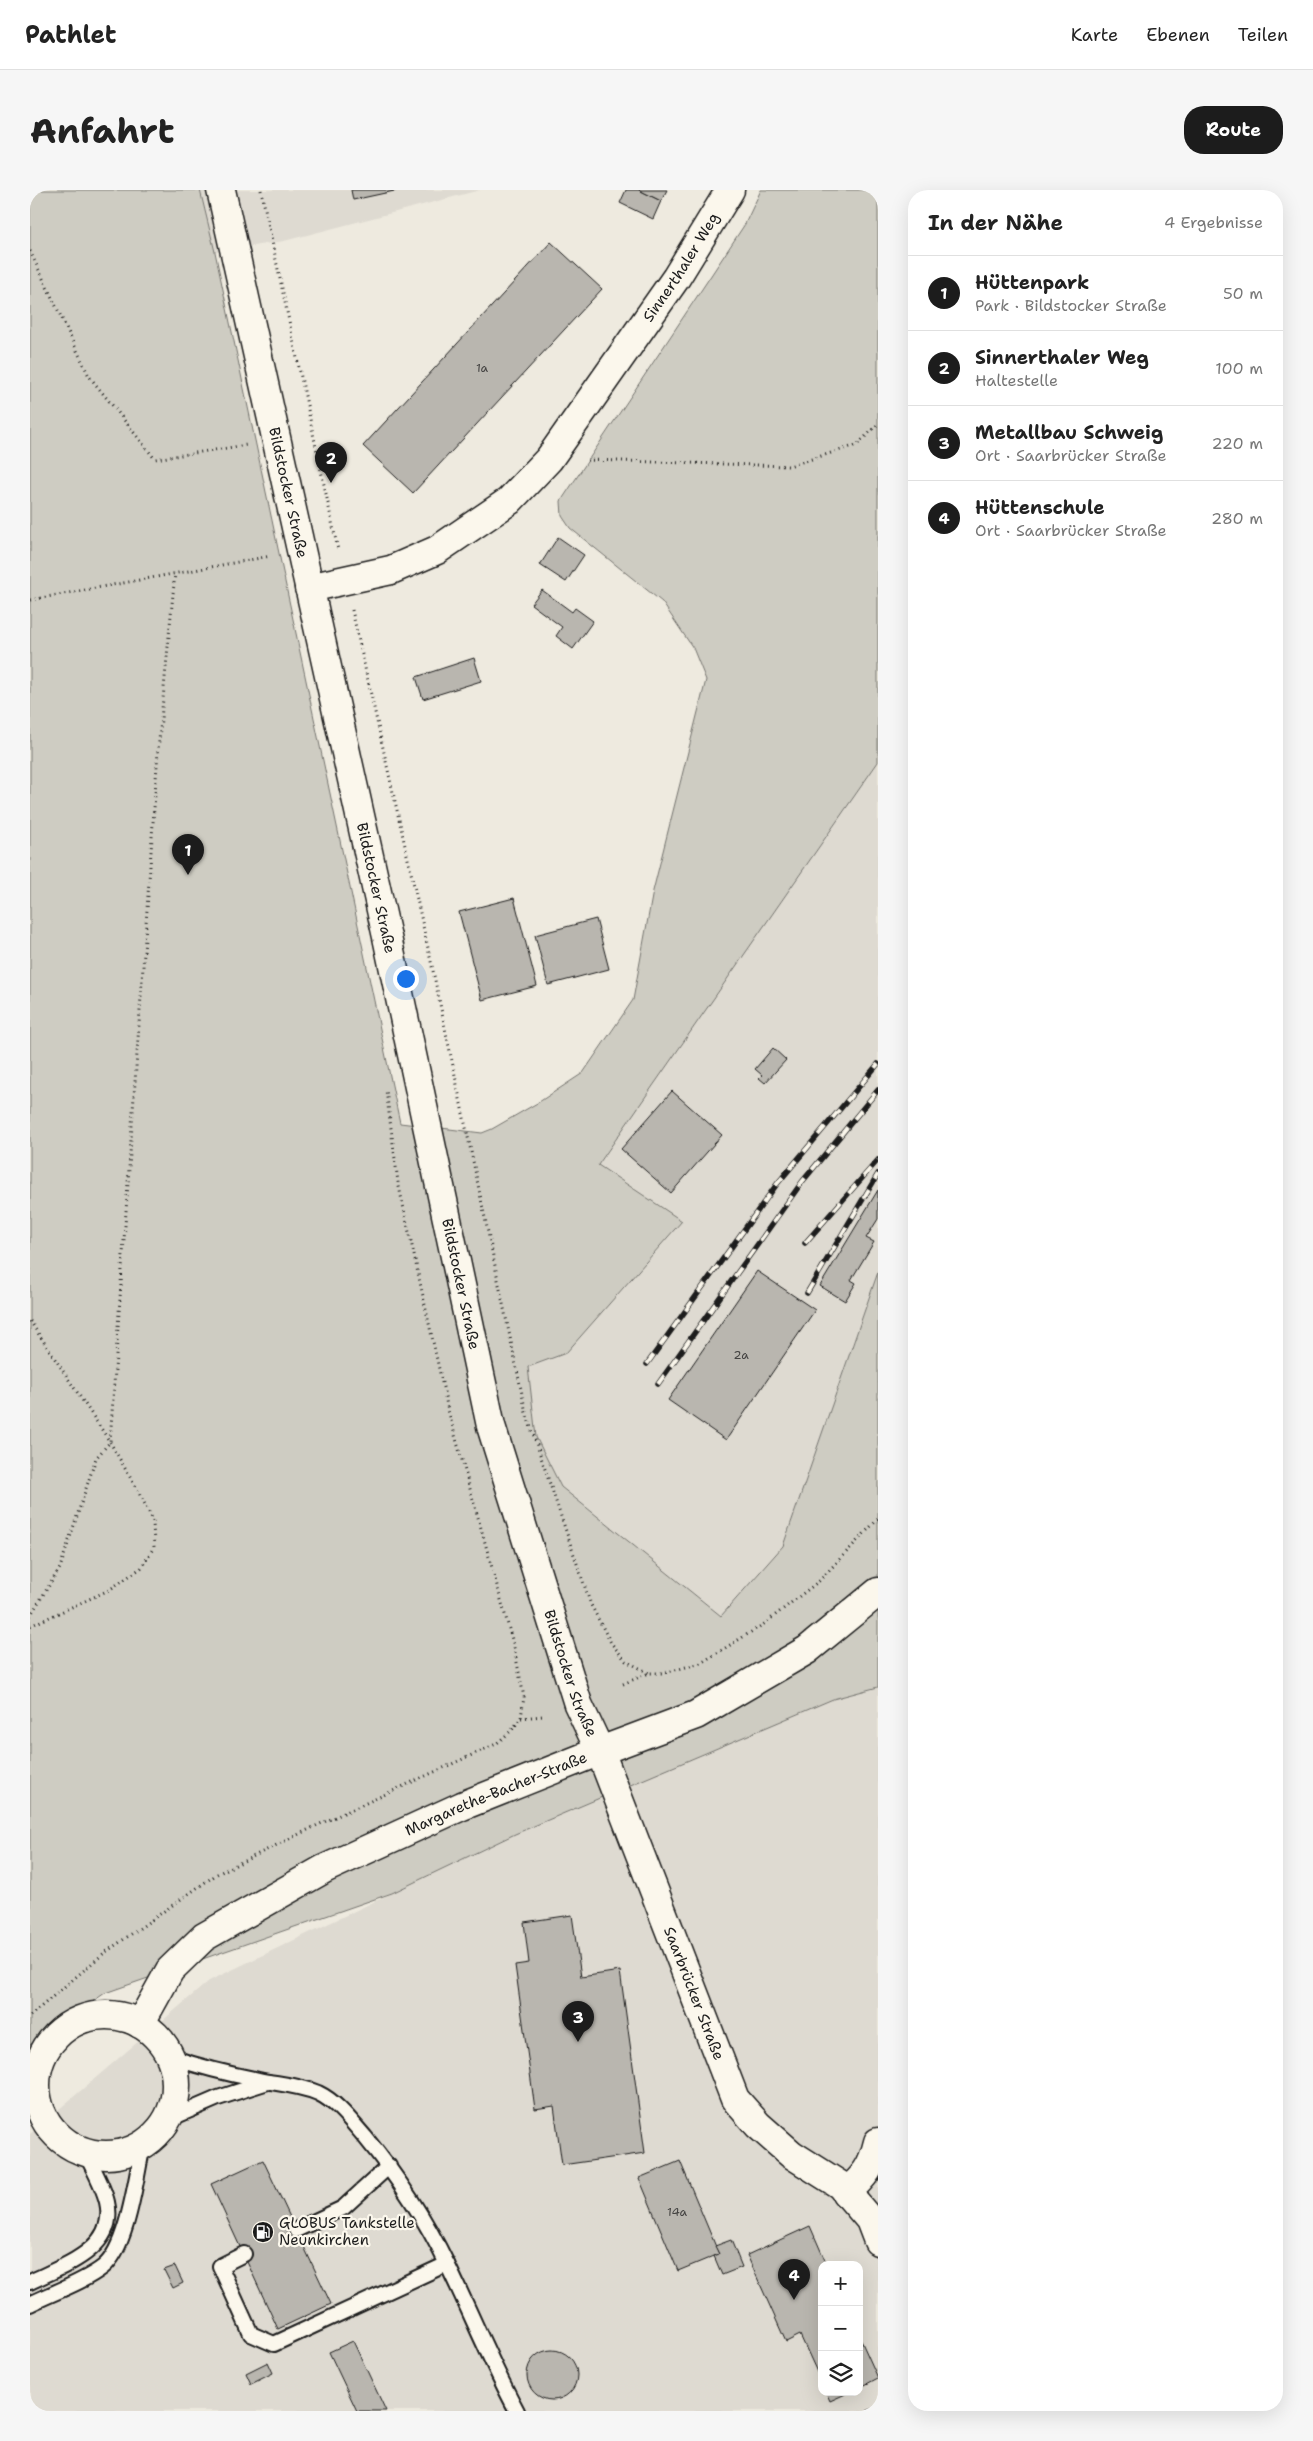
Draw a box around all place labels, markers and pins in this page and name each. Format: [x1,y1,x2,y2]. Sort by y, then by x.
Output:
pin: 2 [315,442,347,483]
pin: 1 [172,834,204,875]
pin: 3 [562,2001,594,2042]
place label: GLOBUS Tankstelle Neunkirchen [279,2213,415,2250]
fuel station icon: GLOBUS Tankstelle Neunkirchen [251,2220,275,2244]
pin: 4 [778,2259,810,2300]

